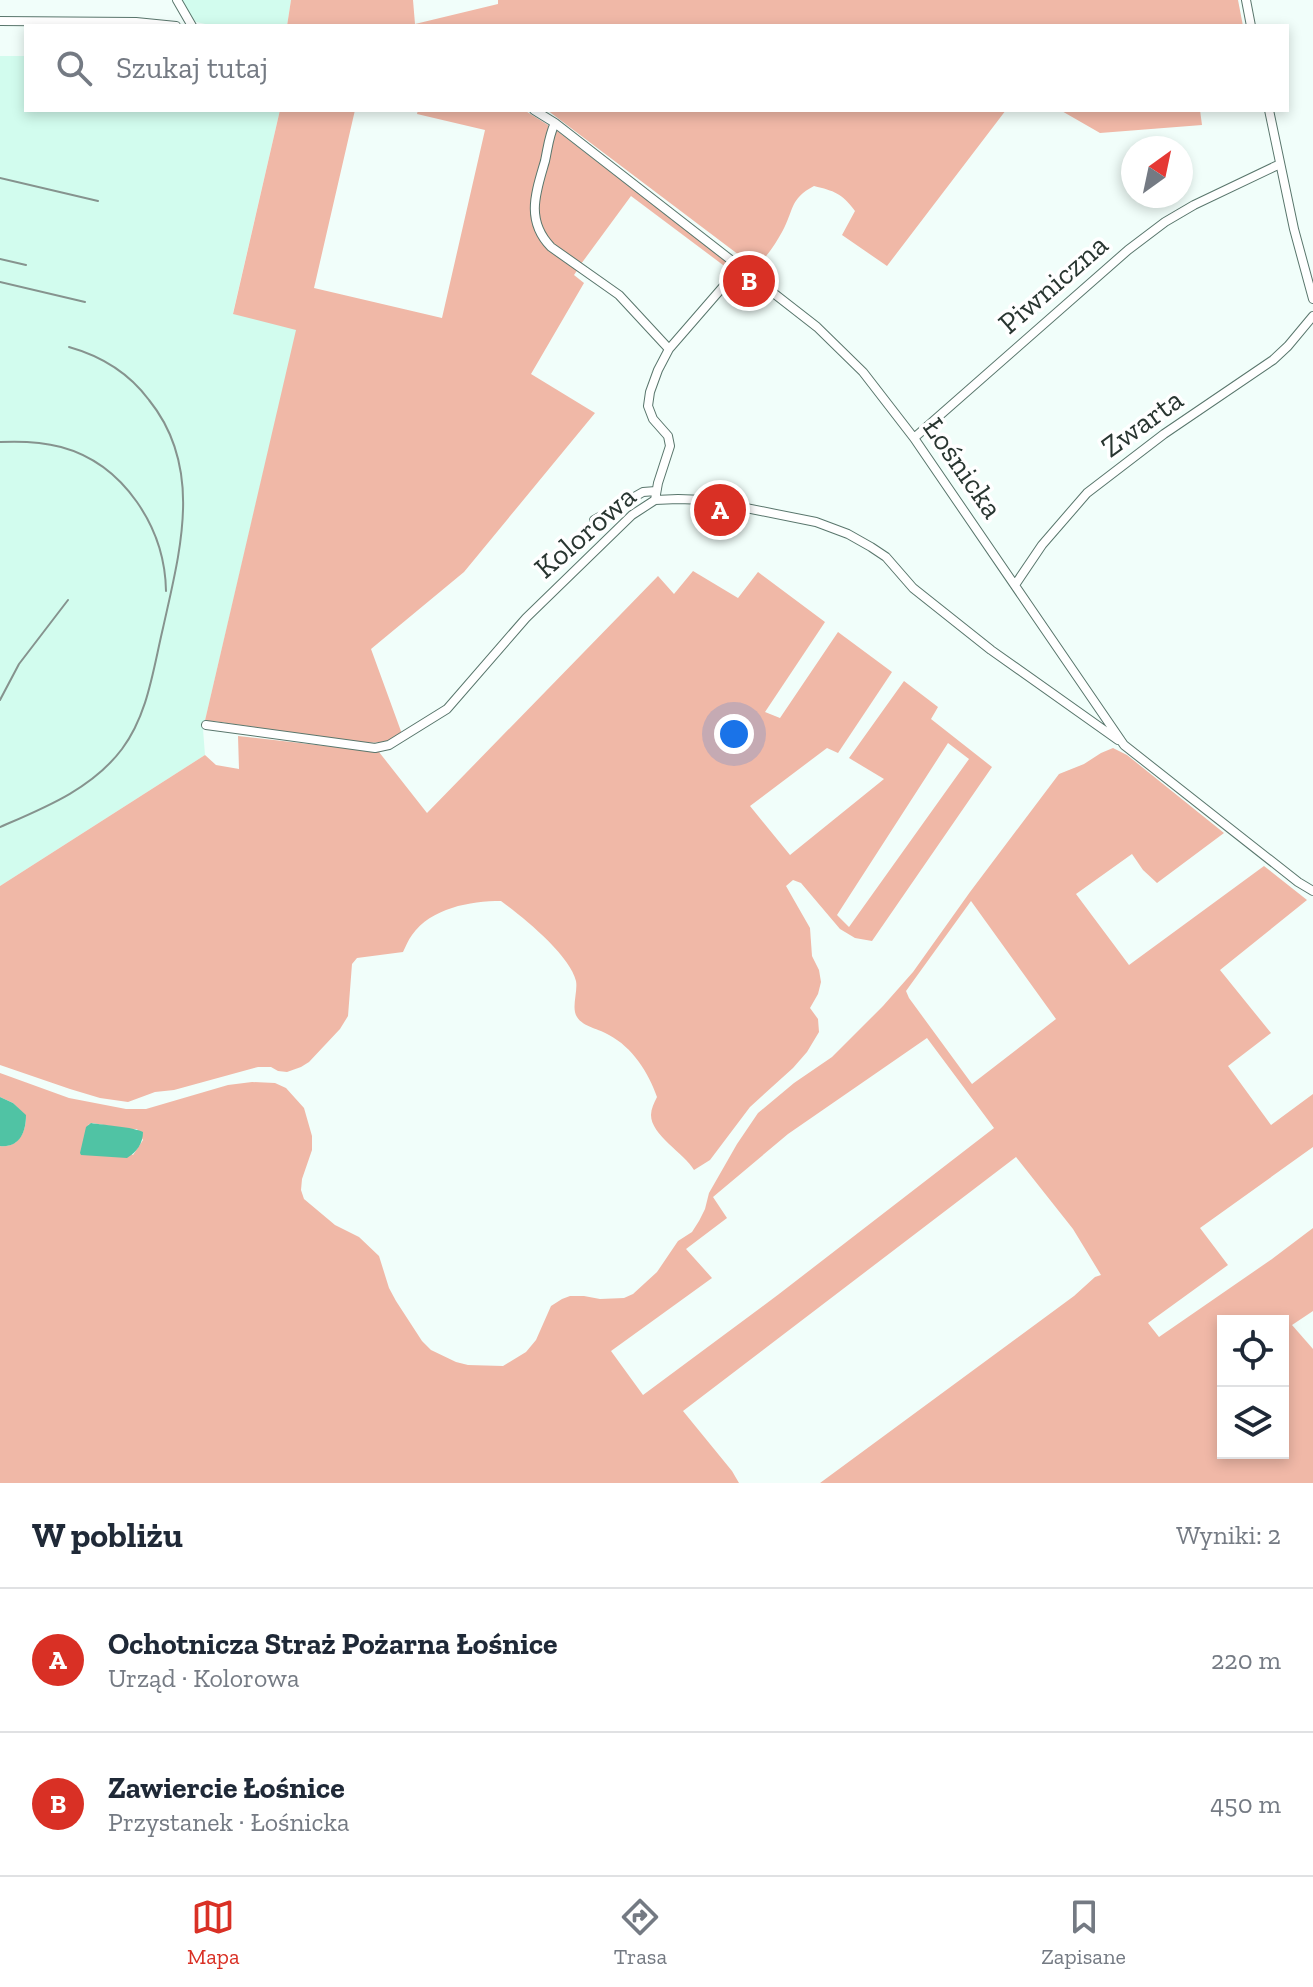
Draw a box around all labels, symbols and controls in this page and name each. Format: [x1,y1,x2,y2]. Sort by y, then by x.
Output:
search box [24,24,1289,112]
icon: search [52,46,96,90]
text: Szukaj tutaj [116,50,268,86]
north arrow [1121,136,1193,208]
street label: Piwniczna [991,227,1115,341]
pin: B [723,251,775,311]
street label: Zwarta [1094,381,1190,465]
street label: Łośnicka [915,411,1011,525]
street label: Kolorowa [527,478,643,586]
pin: A [694,480,746,540]
your location [714,714,754,754]
map controls [1217,1315,1289,1459]
button: locate [1217,1315,1289,1387]
button: layers [1217,1387,1289,1459]
text: W pobliżu [32,1515,183,1556]
text: Wyniki: 2 [1176,1519,1281,1551]
text: Ochotnicza Straż Pożarna Łośnice [108,1626,558,1662]
text: A [49,1644,67,1676]
text: 220 m [1211,1644,1281,1676]
text: Urząd · Kolorowa [108,1662,300,1694]
text: Zawiercie Łośnice [108,1770,345,1806]
text: B [50,1788,66,1820]
text: 450 m [1210,1788,1281,1820]
text: Przystanek · Łośnicka [108,1806,350,1838]
tab: Mapa [187,1895,240,1970]
tab: Trasa [614,1895,667,1970]
tab: Zapisane [1041,1895,1126,1970]

